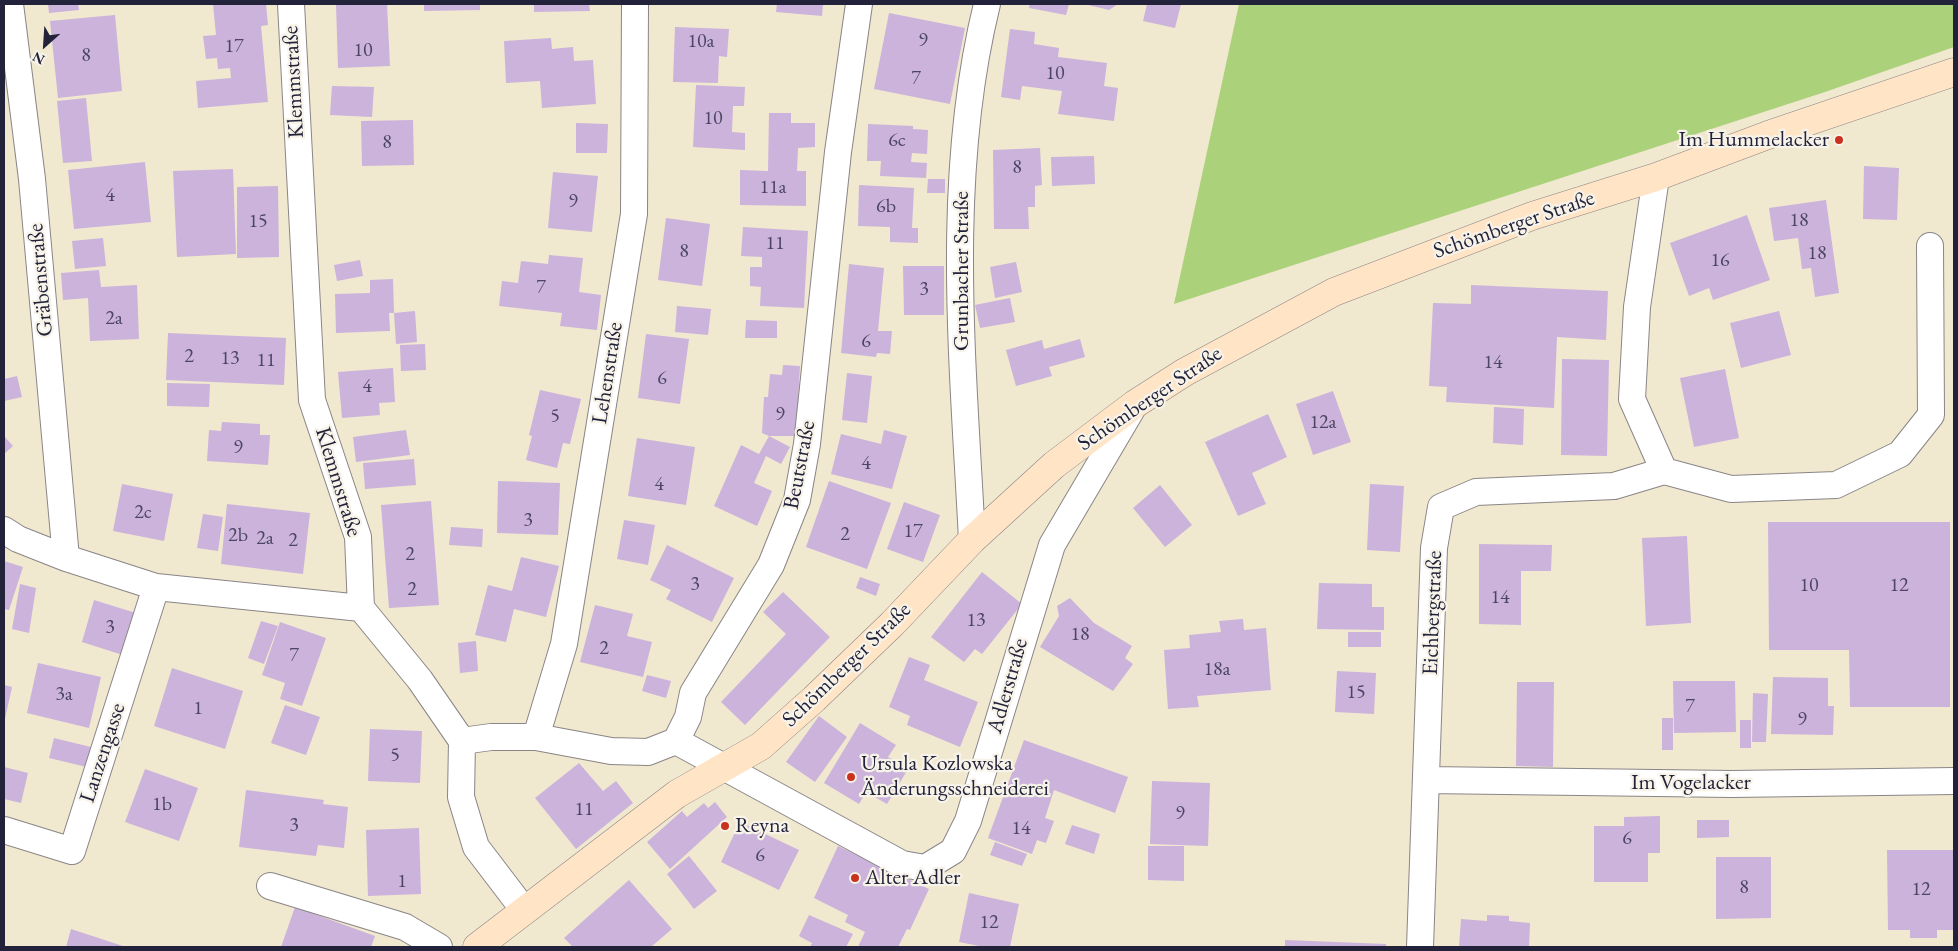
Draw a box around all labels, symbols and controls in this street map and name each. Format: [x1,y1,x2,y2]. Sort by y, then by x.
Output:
north arrow [20,20,70,70]
street label: Klemmstraße [278,25,310,139]
house number: 9 [918,29,928,53]
house number: 10a [687,30,715,54]
house number: 17 [224,35,244,59]
house number: 10 [353,39,373,63]
house number: 8 [81,44,91,68]
text: N [29,48,47,69]
house number: 10 [1045,62,1065,86]
house number: 7 [911,67,921,91]
house number: 10 [703,107,723,131]
place label: Im Hummelacker [1679,127,1829,153]
house number: 6c [888,129,906,153]
house number: 8 [382,131,392,155]
marker: Im Hummelacker [1833,134,1845,146]
house number: 8 [1012,156,1022,180]
house number: 11a [759,176,787,200]
house number: 4 [105,184,115,208]
street label: Schömberger Straße [1430,185,1598,265]
house number: 9 [568,190,578,214]
street label: Grunbacher Straße [949,191,975,351]
house number: 6b [876,195,896,219]
house number: 18 [1789,209,1809,233]
house number: 15 [248,210,268,234]
street label: Gräbenstraße [23,222,59,338]
house number: 11 [765,232,785,256]
house number: 8 [679,240,689,264]
house number: 18 [1807,242,1827,266]
house number: 16 [1710,249,1730,273]
house number: 7 [536,276,546,300]
house number: 3 [919,278,929,302]
house number: 2a [105,307,123,331]
street label: Lehenstraße [587,320,629,426]
house number: 6 [861,330,871,354]
street label: Schömberger Straße [1073,341,1227,457]
house number: 2 [184,345,194,369]
house number: 13 [220,347,240,371]
house number: 11 [256,349,276,373]
house number: 14 [1483,351,1503,375]
house number: 6 [657,367,667,391]
house number: 4 [362,375,372,399]
house number: 9 [775,403,785,427]
house number: 5 [550,405,560,429]
house number: 12a [1309,411,1337,435]
street label: Beutstraße [778,418,822,512]
street label: Klemmstraße [309,424,367,540]
house number: 9 [233,436,243,460]
house number: 4 [861,452,871,476]
house number: 4 [654,473,664,497]
house number: 2c [134,501,152,525]
house number: 3 [523,509,533,533]
house number: 17 [903,520,923,544]
house number: 2 [840,523,850,547]
house number: 2b [228,524,248,548]
house number: 2a [256,527,274,551]
house number: 2 [288,529,298,553]
house number: 2 [405,543,415,567]
street label: Eichbergstraße [1418,550,1448,676]
house number: 3 [690,573,700,597]
house number: 10 [1799,574,1819,598]
house number: 12 [1889,574,1909,598]
house number: 2 [407,578,417,602]
house number: 14 [1490,586,1510,610]
street label: Schömberger Straße [777,597,917,733]
house number: 13 [966,609,986,633]
house number: 3 [105,616,115,640]
house number: 18 [1070,623,1090,647]
street label: Adlerstraße [982,636,1034,736]
house number: 2 [599,637,609,661]
house number: 7 [289,644,299,668]
house number: 18a [1203,658,1231,682]
house number: 15 [1346,681,1366,705]
house number: 3a [55,683,73,707]
house number: 7 [1685,695,1695,719]
house number: 1 [193,697,203,721]
street label: Lanzengasse [75,700,131,806]
house number: 9 [1797,708,1807,732]
house number: 5 [390,744,400,768]
place label: Ursula Kozlowska Änderungsschneiderei [861,751,1049,802]
street label: Im Vogelacker [1631,770,1751,796]
marker: Ursula Kozlowska Änderungsschneiderei [845,771,857,783]
house number: 1b [152,793,172,817]
house number: 11 [574,798,594,822]
house number: 9 [1175,802,1185,826]
place label: Reyna [735,813,789,839]
house number: 3 [289,814,299,838]
house number: 14 [1011,817,1031,841]
marker: Reyna [719,820,731,832]
house number: 6 [1622,827,1632,851]
house number: 6 [755,844,765,868]
place label: Alter Adler [865,865,960,891]
house number: 1 [397,870,407,894]
marker: Alter Adler [849,872,861,884]
house number: 8 [1739,876,1749,900]
house number: 12 [1911,878,1931,902]
house number: 12 [979,911,999,935]

